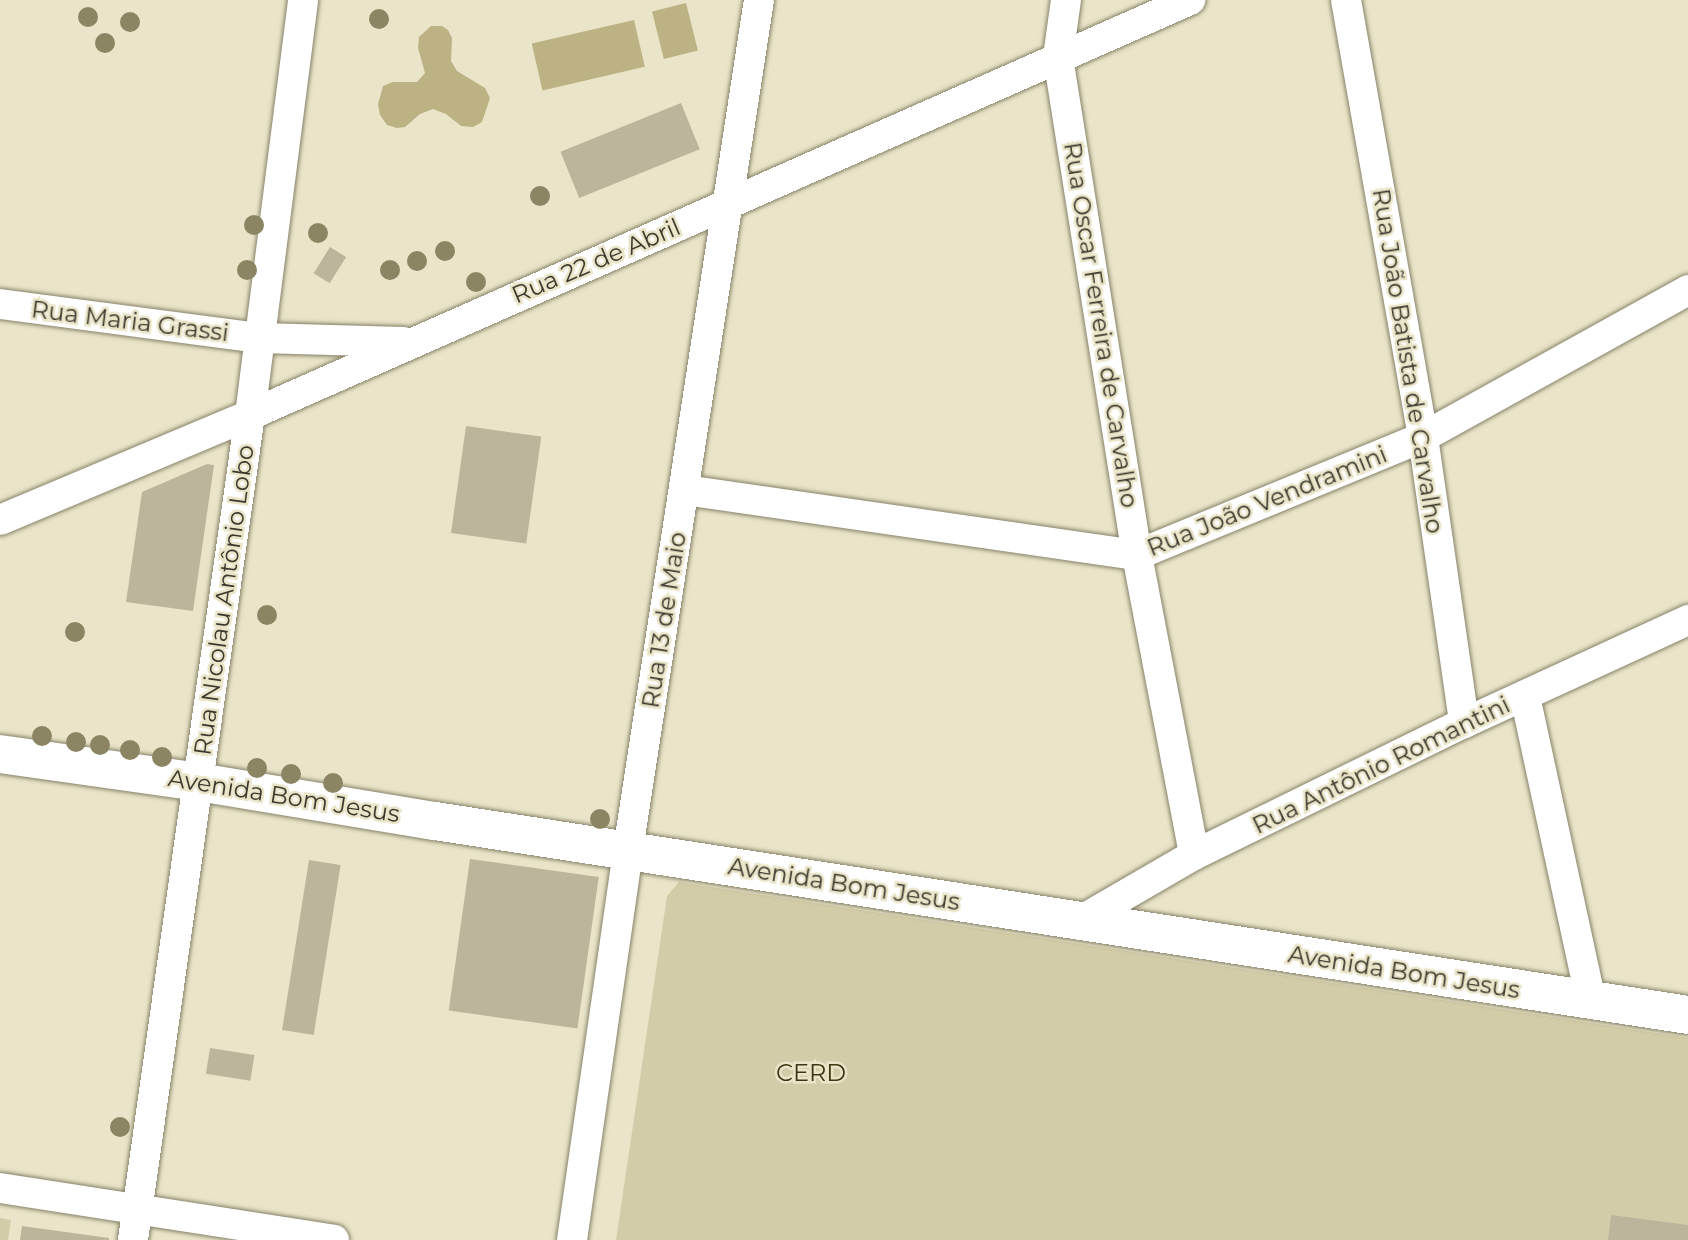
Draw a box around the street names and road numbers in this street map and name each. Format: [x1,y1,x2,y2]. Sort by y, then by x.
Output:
street label: Rua Oscar Ferreira de Carvalho [1058,140,1144,510]
street label: Rua João Batista de Carvalho [1366,187,1450,535]
street label: Rua 22 de Abril [507,213,685,309]
street label: Rua Maria Grassi [30,295,230,347]
street label: Rua João Vendramini [1143,440,1391,562]
street label: Rua Nicolau Antônio Lobo [188,443,260,757]
street label: Rua 13 de Maio [636,530,692,710]
street label: Rua Antônio Romantini [1248,690,1514,840]
street label: Avenida Bom Jesus [166,763,402,829]
street label: Avenida Bom Jesus [726,851,962,917]
street label: Avenida Bom Jesus [1286,939,1522,1005]

